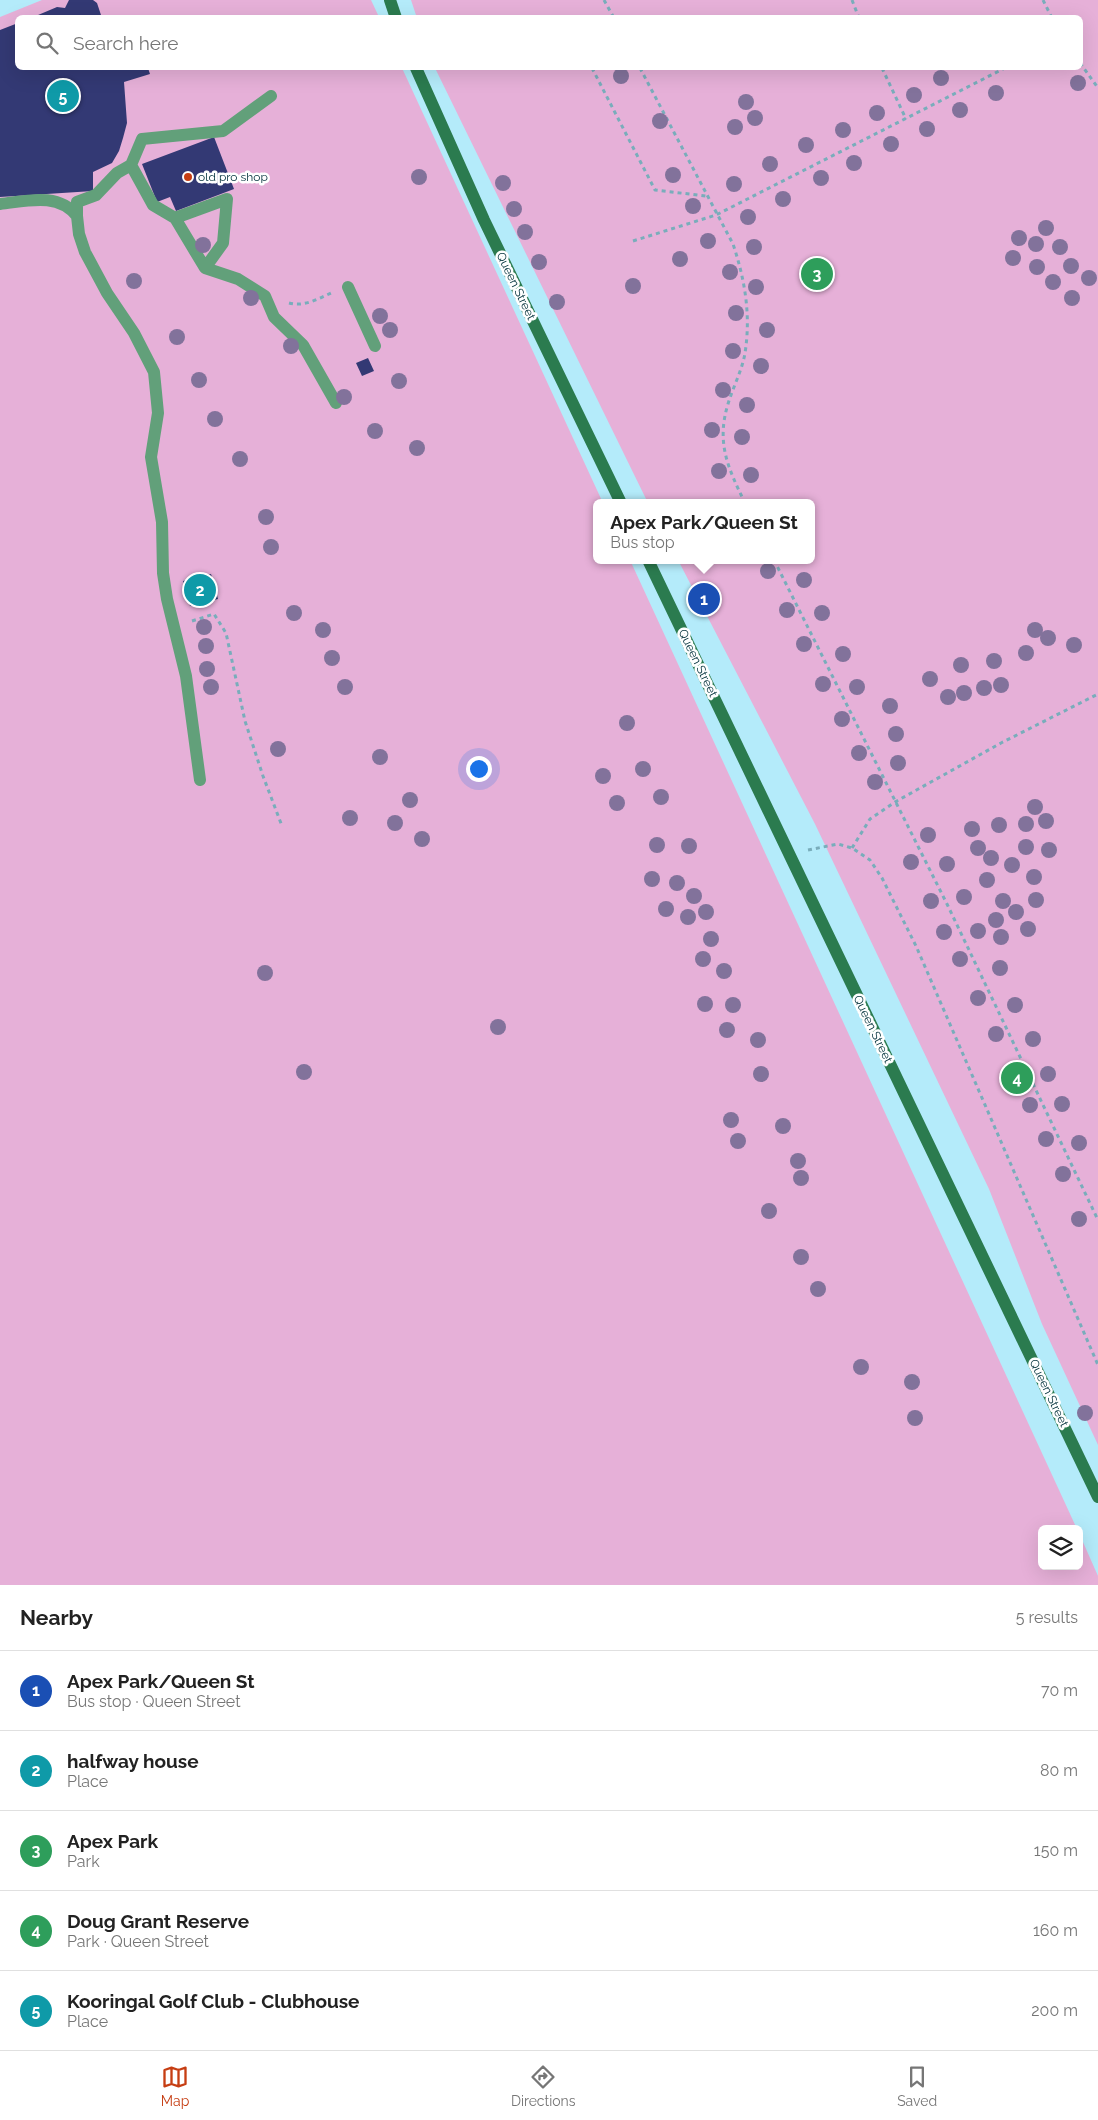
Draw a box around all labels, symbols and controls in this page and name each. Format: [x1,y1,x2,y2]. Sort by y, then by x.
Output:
search box [15,15,1083,70]
icon: search [33,29,61,57]
text: Search here [73,32,179,54]
pin: 5 [47,77,79,115]
place label: old pro shop [198,170,268,184]
marker: old pro shop [182,171,194,183]
street label: Queen Street [494,250,538,322]
pin: 3 [801,255,833,293]
popup [593,499,815,564]
text: Apex Park/Queen St [610,511,798,533]
text: Bus stop [610,533,675,552]
pin: 2 [184,571,216,609]
pin: 1 [688,580,720,618]
street label: Queen Street [676,627,720,699]
your location [466,756,492,782]
street label: Queen Street [851,993,895,1065]
pin: 4 [1001,1059,1033,1097]
street label: Queen Street [1027,1357,1071,1429]
map controls [1038,1525,1083,1570]
button: layers [1038,1525,1083,1570]
text: Nearby [20,1605,93,1630]
text: 5 results [1016,1608,1078,1627]
text: Apex Park/Queen St [67,1670,255,1692]
text: 1 [32,1681,40,1700]
text: 70 m [1041,1681,1078,1700]
text: Bus stop · Queen Street [67,1692,241,1711]
text: halfway house [67,1750,199,1772]
text: 2 [31,1761,41,1780]
text: 80 m [1040,1761,1078,1780]
text: Place [67,1772,108,1791]
text: Apex Park [67,1830,158,1852]
text: 3 [32,1841,40,1860]
text: 150 m [1034,1841,1078,1860]
text: Park [67,1852,100,1871]
text: Doug Grant Reserve [67,1910,249,1932]
text: 4 [31,1921,41,1940]
text: 160 m [1033,1921,1078,1940]
text: Park · Queen Street [67,1932,209,1951]
text: Kooringal Golf Club - Clubhouse [67,1990,359,2012]
text: 5 [32,2001,40,2020]
text: 200 m [1031,2001,1078,2020]
text: Place [67,2012,108,2031]
tab: Map [161,2063,189,2109]
tab: Directions [511,2063,576,2109]
tab: Saved [897,2063,937,2109]

